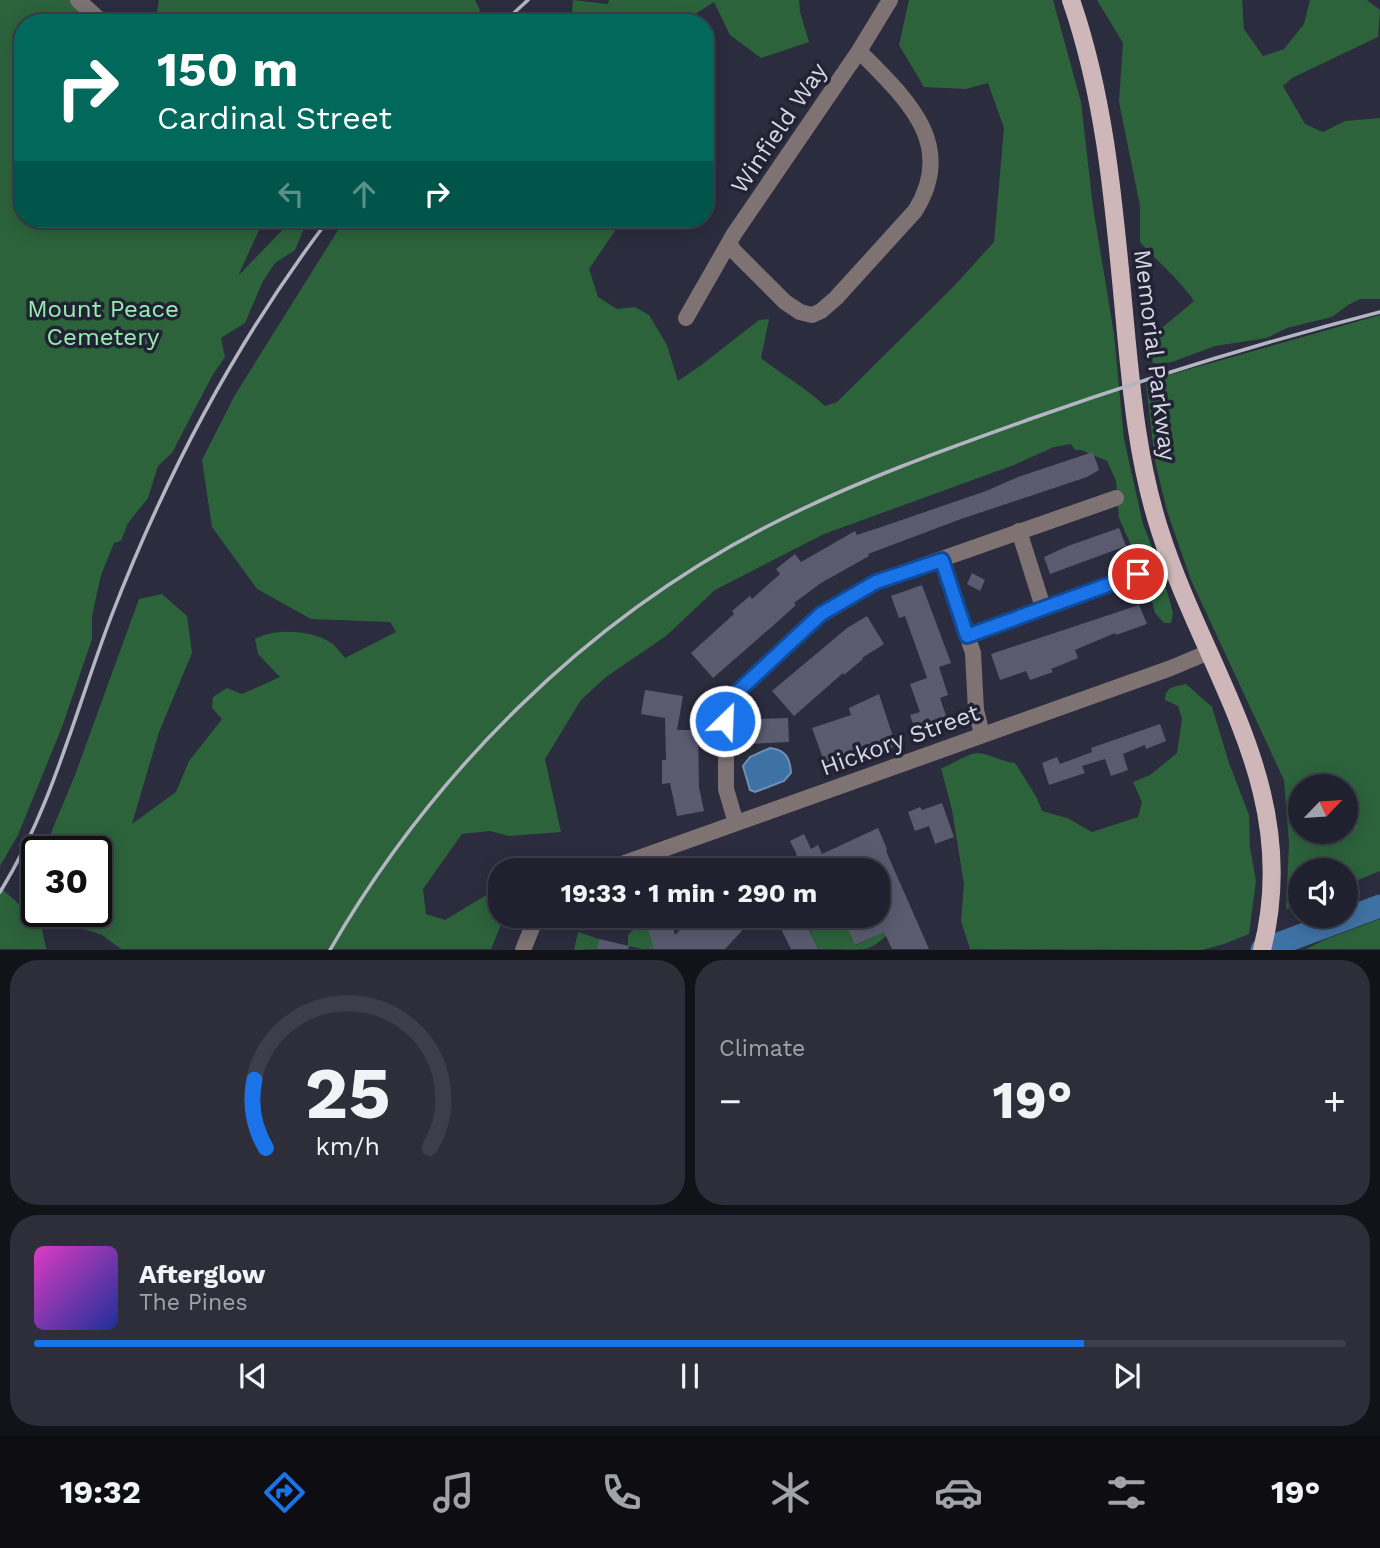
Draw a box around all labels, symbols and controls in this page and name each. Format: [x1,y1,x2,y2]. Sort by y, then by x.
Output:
text: 150 m [157,40,298,98]
icon: right [42,42,133,133]
street label: Winfield Way [725,57,833,198]
text: Cardinal Street [157,99,392,137]
icon: left [272,175,310,213]
icon: ahead [345,175,383,213]
icon: right [418,175,456,213]
street label: Memorial Parkway [1128,248,1182,463]
park label: Mount Peace Cemetery [27,295,179,351]
pin [1108,544,1168,604]
icon: arrive [1119,555,1157,593]
position arrow [688,684,762,758]
street label: Hickory Street [817,698,983,782]
north arrow [1288,774,1358,844]
map controls [1288,774,1358,928]
speed limit sign: 30 [21,836,112,927]
button: sound [1288,858,1358,928]
text: 19:33 · 1 min · 290 m [561,878,817,908]
text: Climate [719,1035,805,1062]
text: 25 [305,1051,390,1137]
text: 19° [992,1070,1073,1131]
text: − [719,1079,742,1123]
text: + [1323,1079,1346,1123]
text: km/h [315,1132,380,1161]
text: Afterglow [139,1259,265,1289]
text: The Pines [139,1289,248,1316]
icon: previous [234,1357,272,1395]
icon: pause [671,1357,709,1395]
icon: next [1108,1357,1146,1395]
icon: directions [260,1468,309,1517]
icon: music [429,1468,478,1517]
icon: phone [597,1468,646,1517]
icon: climate [766,1468,815,1517]
icon: car [934,1468,983,1517]
icon: filters [1102,1468,1151,1517]
text: 19:32 [60,1473,141,1511]
text: 19° [1271,1473,1320,1511]

